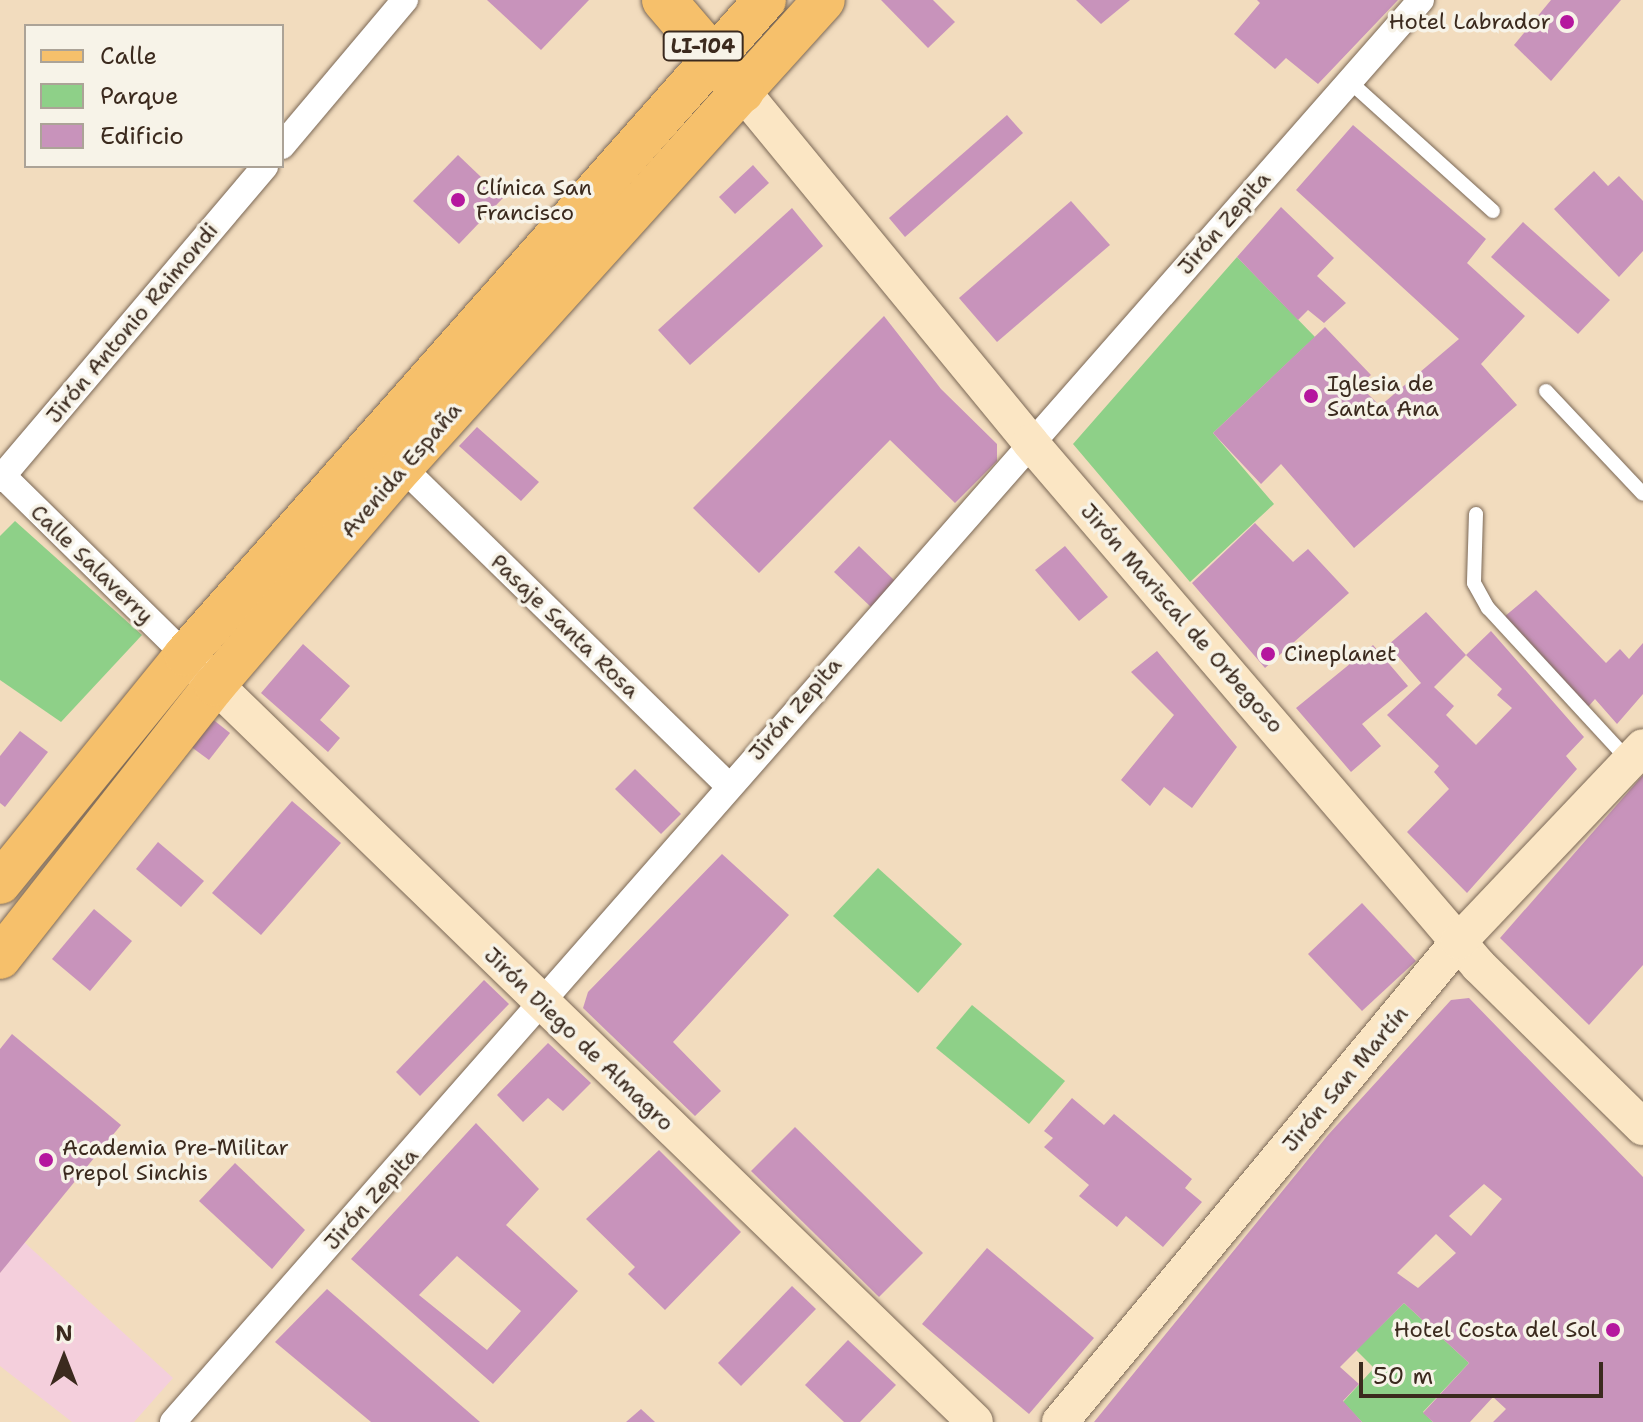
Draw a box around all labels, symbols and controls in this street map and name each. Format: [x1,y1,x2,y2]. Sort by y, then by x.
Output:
place label: Hotel Labrador [1389,9,1551,35]
marker: Hotel Labrador [1558,13,1576,31]
legend [24,24,284,168]
road number: LI-104 [661,30,745,62]
text: Calle [100,40,157,72]
text: Parque [100,80,179,112]
text: Edificio [100,120,184,152]
street label: Jirón Zepita [1172,166,1276,280]
place label: Clínica San Francisco [476,174,592,226]
marker: Clínica San Francisco [447,189,469,211]
street label: Jirón Antonio Raimondi [40,217,224,429]
place label: Iglesia de Santa Ana [1327,370,1439,422]
marker: Iglesia de Santa Ana [1302,387,1320,405]
street label: Avenida España [335,397,467,543]
street label: Jirón Mariscal de Orbegoso [1075,498,1289,738]
street label: Calle Salaverry [25,499,159,629]
street label: Pasaje Santa Rosa [485,548,645,704]
place label: Cineplanet [1284,641,1397,667]
marker: Cineplanet [1259,645,1277,663]
street label: Jirón Zepita [743,652,847,766]
street label: Jirón Diego de Almagro [479,941,679,1137]
street label: Jirón San Martín [1277,1001,1413,1157]
place label: Academia Pre-Militar Prepol Sinchis [62,1134,289,1186]
street label: Jirón Zepita [318,1143,424,1255]
marker: Academia Pre-Militar Prepol Sinchis [37,1151,55,1169]
place label: Hotel Costa del Sol [1394,1317,1597,1343]
north arrow [24,1318,104,1398]
text: N [55,1319,73,1348]
marker: Hotel Costa del Sol [1604,1321,1622,1339]
scale bar [1363,1346,1607,1396]
text: 50 m [1373,1360,1433,1392]

